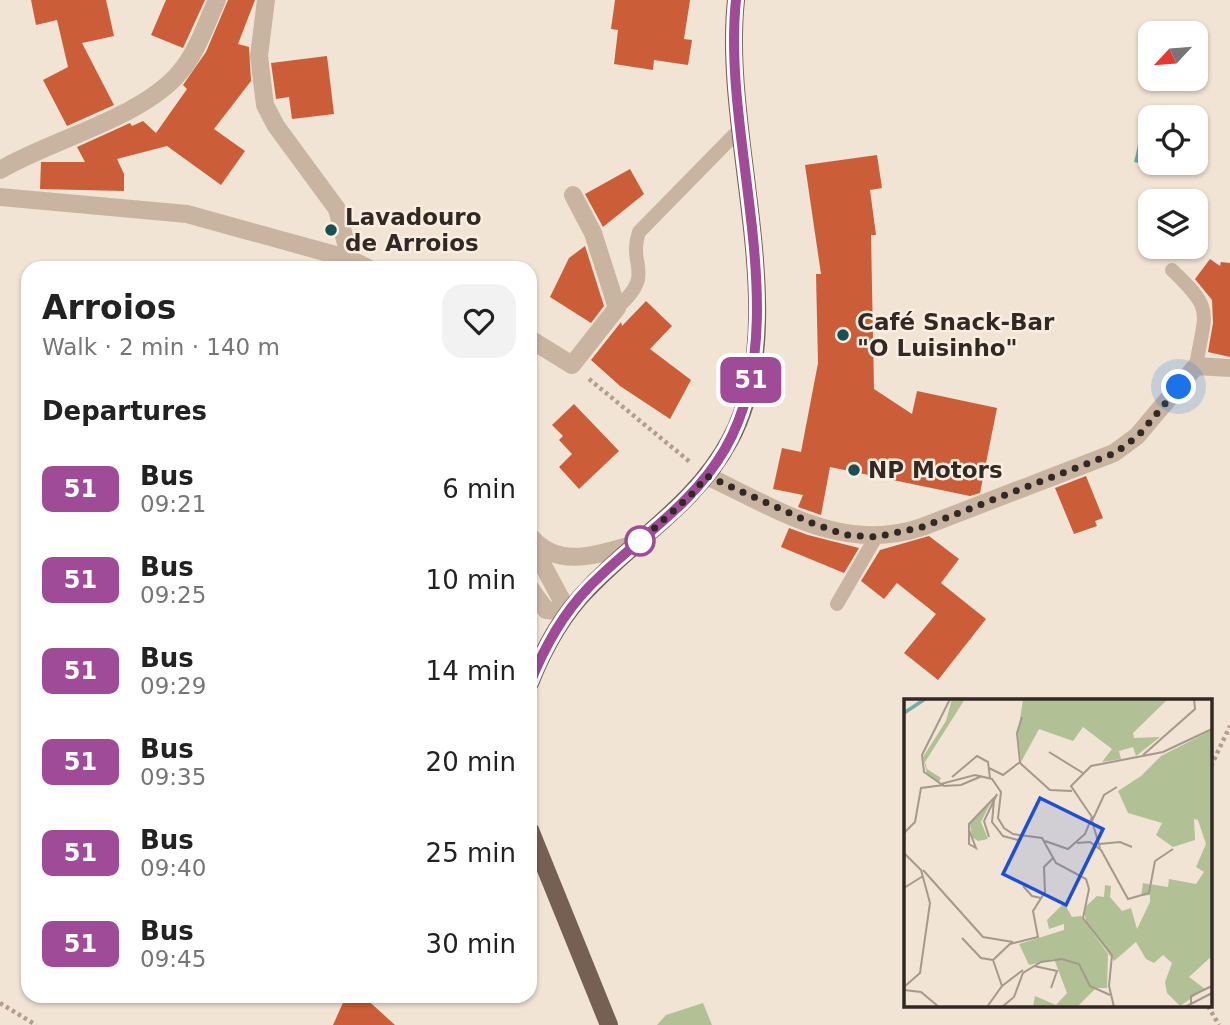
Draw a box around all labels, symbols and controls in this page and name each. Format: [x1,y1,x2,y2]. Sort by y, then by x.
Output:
north arrow [1138,21,1208,91]
map controls [1138,21,1208,259]
button: locate [1138,105,1208,175]
button: layers [1138,189,1208,259]
place label: Lavadouro de Arroios [345,204,481,256]
marker: Lavadouro de Arroios [323,222,339,238]
button: heart [442,284,516,358]
text: Arroios [42,288,176,327]
place label: Café Snack-Bar "O Luisinho" [857,309,1055,361]
marker: Café Snack-Bar "O Luisinho" [835,327,851,343]
text: Walk · 2 min · 140 m [42,334,280,360]
line badge: 51 [720,357,782,403]
text: 51 [734,366,768,394]
your location [1161,369,1196,404]
text: Departures [42,396,207,426]
place label: NP Motors [868,457,1003,483]
text: Bus [140,461,194,491]
marker: NP Motors [846,462,862,478]
text: 6 min [442,474,516,504]
text: 51 [64,475,97,503]
text: 09:21 [140,491,206,517]
unlabelled marker [625,526,655,556]
text: Bus [140,552,194,582]
text: 10 min [426,565,516,595]
text: 51 [64,566,97,594]
text: 09:25 [140,582,206,608]
text: Bus [140,643,194,673]
text: 14 min [426,656,516,686]
text: 51 [64,657,97,685]
text: 09:29 [140,673,206,699]
inset map [904,699,1212,1007]
text: Bus [140,734,194,764]
text: 20 min [426,747,516,777]
text: 51 [64,748,97,776]
text: 09:35 [140,764,206,790]
text: Bus [140,825,194,855]
text: 25 min [426,838,516,868]
text: 51 [64,839,97,867]
text: 09:40 [140,855,206,881]
text: Bus [140,916,194,946]
text: 30 min [426,929,516,959]
text: 51 [64,930,97,958]
text: 09:45 [140,946,206,972]

